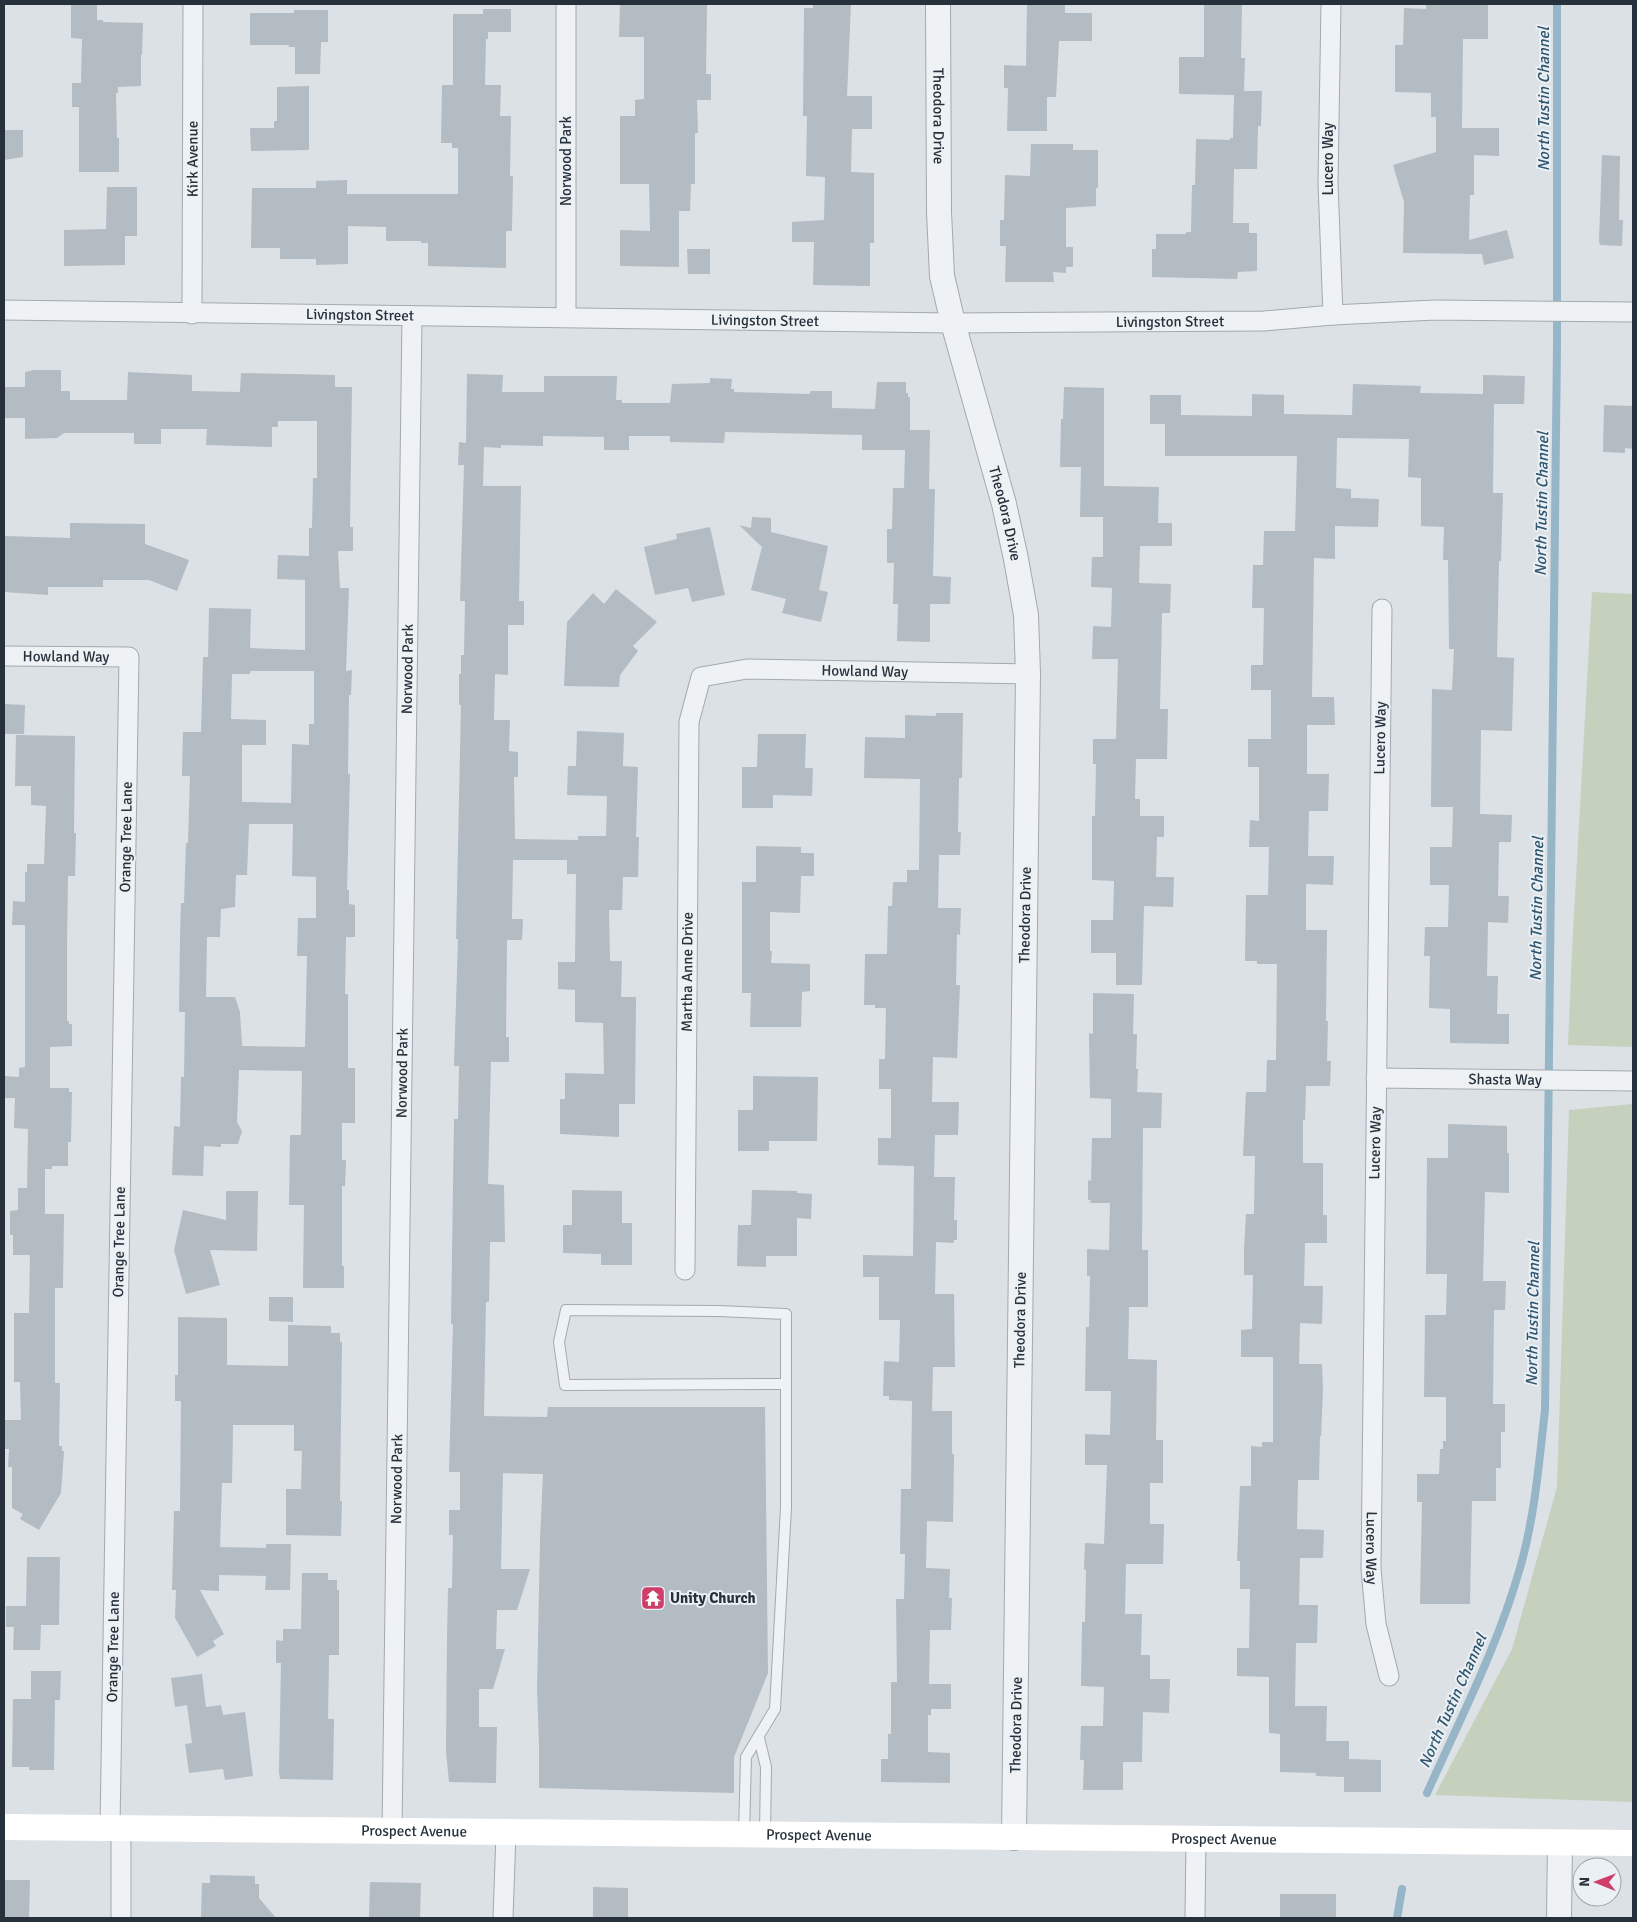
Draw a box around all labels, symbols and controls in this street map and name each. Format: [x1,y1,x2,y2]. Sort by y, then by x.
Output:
water label: North Tustin Channel [1534,25,1554,171]
street label: Theodora Drive [929,68,948,164]
street label: Norwood Park [557,115,575,206]
street label: Kirk Avenue [183,121,202,197]
street label: Lucero Way [1319,122,1337,196]
street label: Livingston Street [306,305,414,325]
street label: Livingston Street [711,311,819,330]
street label: Livingston Street [1116,312,1224,331]
water label: North Tustin Channel [1531,430,1553,576]
street label: Theodora Drive [985,464,1025,562]
street label: Norwood Park [398,623,417,714]
street label: Howland Way [23,647,109,666]
street label: Howland Way [821,661,908,681]
street label: Lucero Way [1370,701,1390,775]
street label: Orange Tree Lane [116,781,136,893]
water label: North Tustin Channel [1526,835,1548,981]
street label: Theodora Drive [1015,867,1035,963]
street label: Martha Anne Drive [678,912,697,1032]
street label: Norwood Park [392,1027,412,1118]
street label: Shasta Way [1468,1070,1542,1089]
street label: Lucero Way [1365,1106,1385,1180]
street label: Orange Tree Lane [109,1186,129,1298]
water label: North Tustin Channel [1522,1240,1544,1386]
street label: Theodora Drive [1010,1272,1030,1368]
street label: Norwood Park [387,1433,406,1524]
street label: Lucero Way [1362,1511,1381,1585]
temple icon: Unity Church [640,1585,666,1611]
place label: Unity Church [670,1589,756,1607]
street label: Orange Tree Lane [103,1591,123,1703]
water label: North Tustin Channel [1414,1630,1492,1771]
street label: Theodora Drive [1006,1677,1026,1773]
street label: Prospect Avenue [361,1822,467,1841]
street label: Prospect Avenue [766,1825,872,1845]
street label: Prospect Avenue [1171,1829,1277,1849]
north arrow [1572,1857,1622,1907]
text: N [1576,1877,1593,1887]

